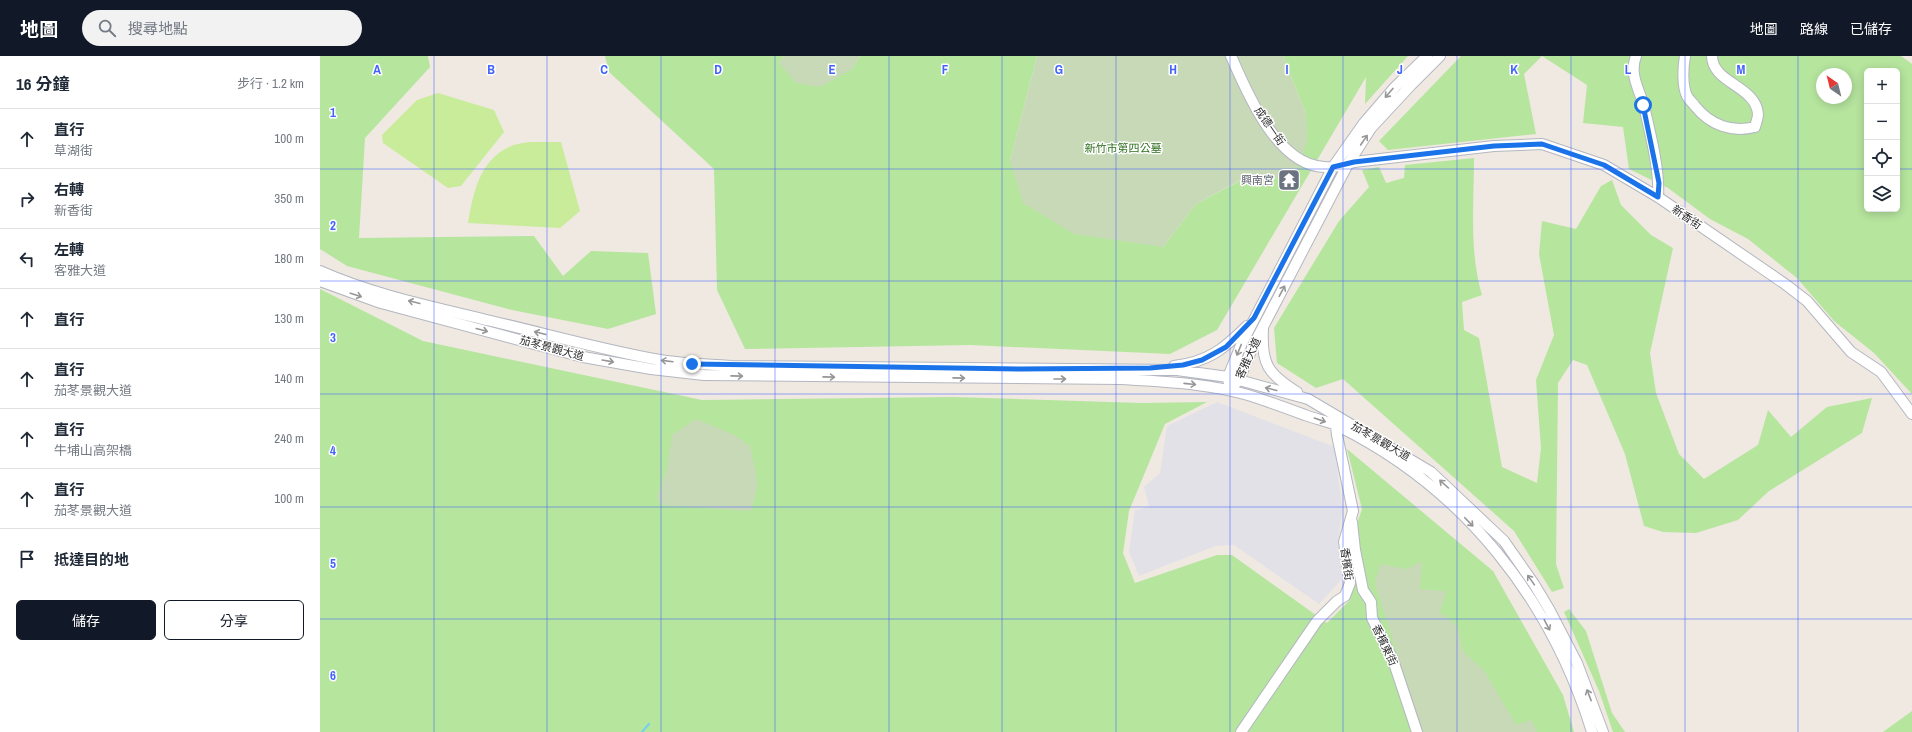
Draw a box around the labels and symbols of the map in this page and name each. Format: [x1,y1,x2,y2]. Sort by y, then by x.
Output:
text: A [373,61,381,78]
text: B [487,61,495,78]
text: C [600,61,608,78]
text: D [714,61,722,78]
text: E [828,61,836,78]
text: F [942,61,949,78]
text: G [1055,61,1063,78]
text: H [1169,61,1177,78]
text: I [1286,61,1289,78]
text: J [1397,61,1403,78]
text: K [1510,61,1518,78]
text: L [1625,61,1632,78]
text: M [1737,61,1746,78]
north arrow [1816,68,1852,104]
one-way arrow [1385,88,1394,98]
route start [1634,96,1652,114]
text: 1 [330,104,336,121]
street label: 成德一街 [1252,104,1288,148]
one-way arrow [1360,134,1368,145]
park label: 新竹市第四公墓 [1085,141,1162,155]
temple icon: 興南宮 [1276,167,1302,193]
place label: 興南宮 [1241,173,1274,187]
street label: 新香街 [1669,202,1705,232]
text: 2 [330,217,336,234]
one-way arrow [1279,285,1286,297]
one-way arrow [350,292,362,300]
one-way arrow [408,297,421,305]
one-way arrow [475,326,488,334]
one-way arrow [534,328,547,336]
text: 3 [330,329,336,346]
street label: 茄苳景觀大道 [518,333,586,363]
street label: 客雅大道 [1232,335,1264,381]
one-way arrow [1235,343,1243,355]
route end [683,355,701,373]
one-way arrow [661,357,674,365]
one-way arrow [601,358,614,366]
one-way arrow [730,372,743,379]
one-way arrow [822,373,835,381]
one-way arrow [952,374,965,382]
one-way arrow [1053,375,1066,383]
one-way arrow [1183,381,1196,388]
one-way arrow [1265,384,1278,392]
one-way arrow [1313,417,1326,424]
street label: 茄苳景觀大道 [1349,418,1413,464]
text: 4 [330,442,336,459]
one-way arrow [1439,479,1449,488]
one-way arrow [1464,517,1474,527]
street label: 香檳街 [1338,547,1356,581]
text: 5 [330,555,336,572]
one-way arrow [1527,575,1535,586]
one-way arrow [1544,619,1551,631]
street label: 香檳東街 [1369,622,1401,668]
text: 6 [330,667,336,684]
one-way arrow [1585,690,1593,702]

